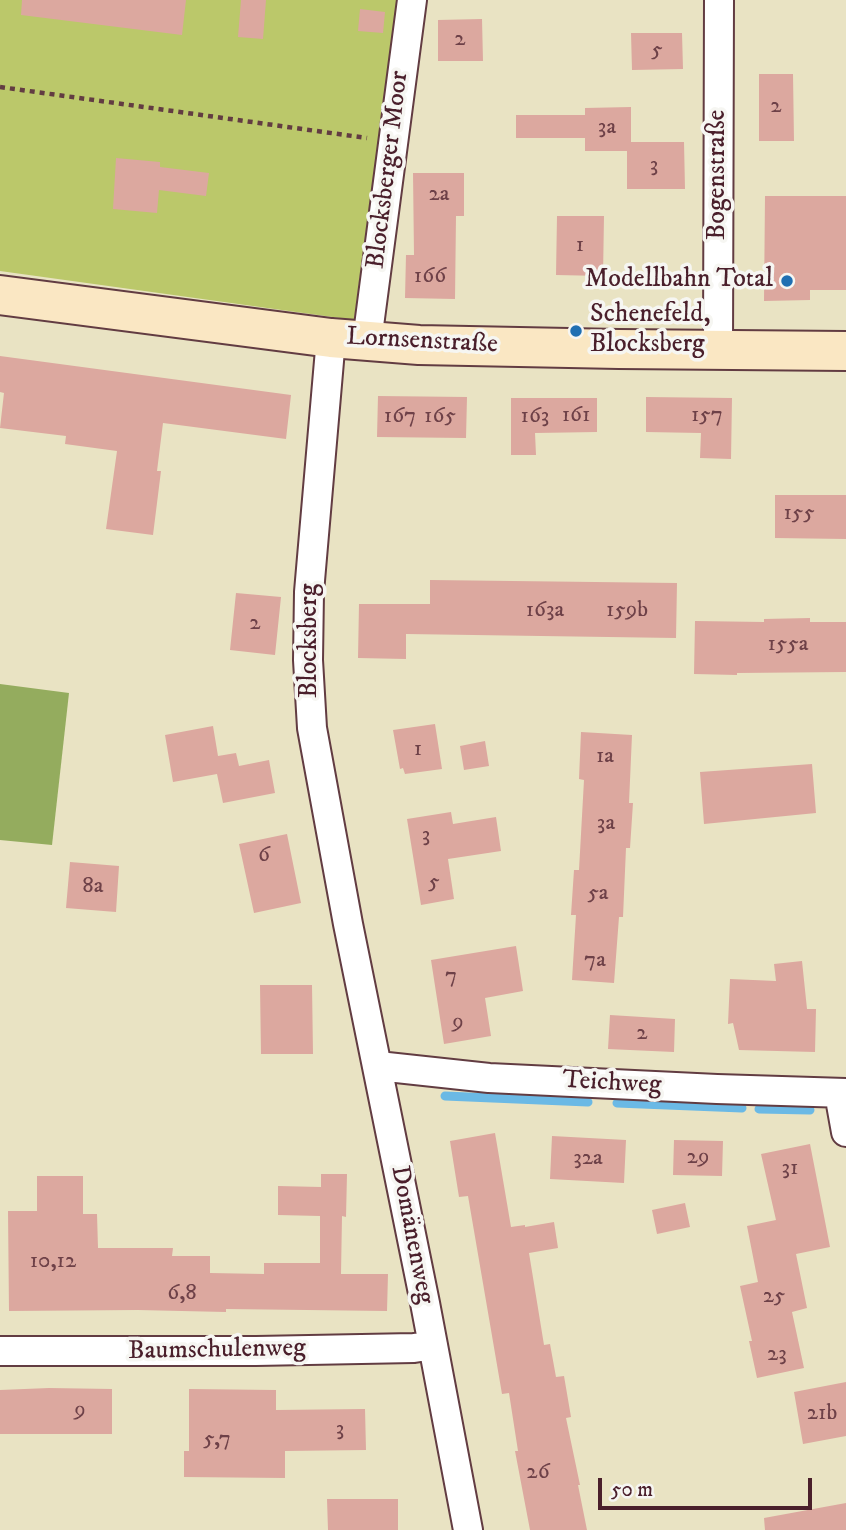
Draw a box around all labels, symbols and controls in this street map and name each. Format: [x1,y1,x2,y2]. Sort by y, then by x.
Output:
house number: 2 [454,26,466,54]
house number: 5 [651,37,663,65]
street label: Blocksberger Moor [361,69,417,271]
house number: 2 [770,93,782,121]
street label: Bogenstraße [703,110,735,240]
house number: 3a [598,114,616,142]
house number: 3 [650,152,658,180]
house number: 2a [428,181,450,209]
house number: 1 [576,232,584,260]
house number: 166 [414,263,446,291]
place label: Modellbahn Total [585,265,773,297]
marker: Modellbahn Total [779,273,795,289]
place label: Schenefeld, Blocksberg [590,300,710,362]
street label: Lornsenstraße [345,322,499,362]
marker: Schenefeld, Blocksberg [568,323,584,339]
house number: 161 [562,402,590,430]
house number: 157 [691,402,723,430]
house number: 167 [384,403,416,431]
house number: 165 [424,403,456,431]
house number: 163 [521,403,549,431]
house number: 155 [783,500,815,528]
street label: Blocksberg [295,584,327,698]
house number: 163a [526,597,564,625]
house number: 159b [606,597,648,625]
house number: 2 [249,610,261,638]
house number: 155a [768,631,808,659]
house number: 1 [414,736,422,764]
house number: 1a [596,743,614,771]
house number: 3a [597,810,615,838]
house number: 3 [422,822,430,850]
house number: 6 [258,842,270,870]
house number: 5 [428,869,440,897]
house number: 8a [82,873,104,901]
house number: 5a [587,880,609,908]
house number: 7a [584,947,606,975]
house number: 7 [445,963,457,991]
house number: 9 [452,1009,464,1037]
house number: 2 [636,1020,648,1048]
street label: Teichweg [562,1066,662,1102]
house number: 29 [687,1144,709,1172]
house number: 32a [573,1145,603,1173]
house number: 31 [781,1155,799,1183]
street label: Domänenweg [382,1163,440,1307]
house number: 10,12 [30,1248,76,1276]
house number: 6,8 [167,1280,197,1308]
house number: 25 [763,1283,785,1311]
street label: Baumschulenweg [128,1334,306,1368]
house number: 23 [767,1341,787,1369]
house number: 9 [74,1397,86,1425]
house number: 21b [807,1400,837,1428]
house number: 3 [336,1416,344,1444]
house number: 5,7 [203,1426,231,1454]
house number: 26 [526,1459,550,1487]
scale bar [601,1464,814,1508]
text: 50 m [611,1477,653,1503]

